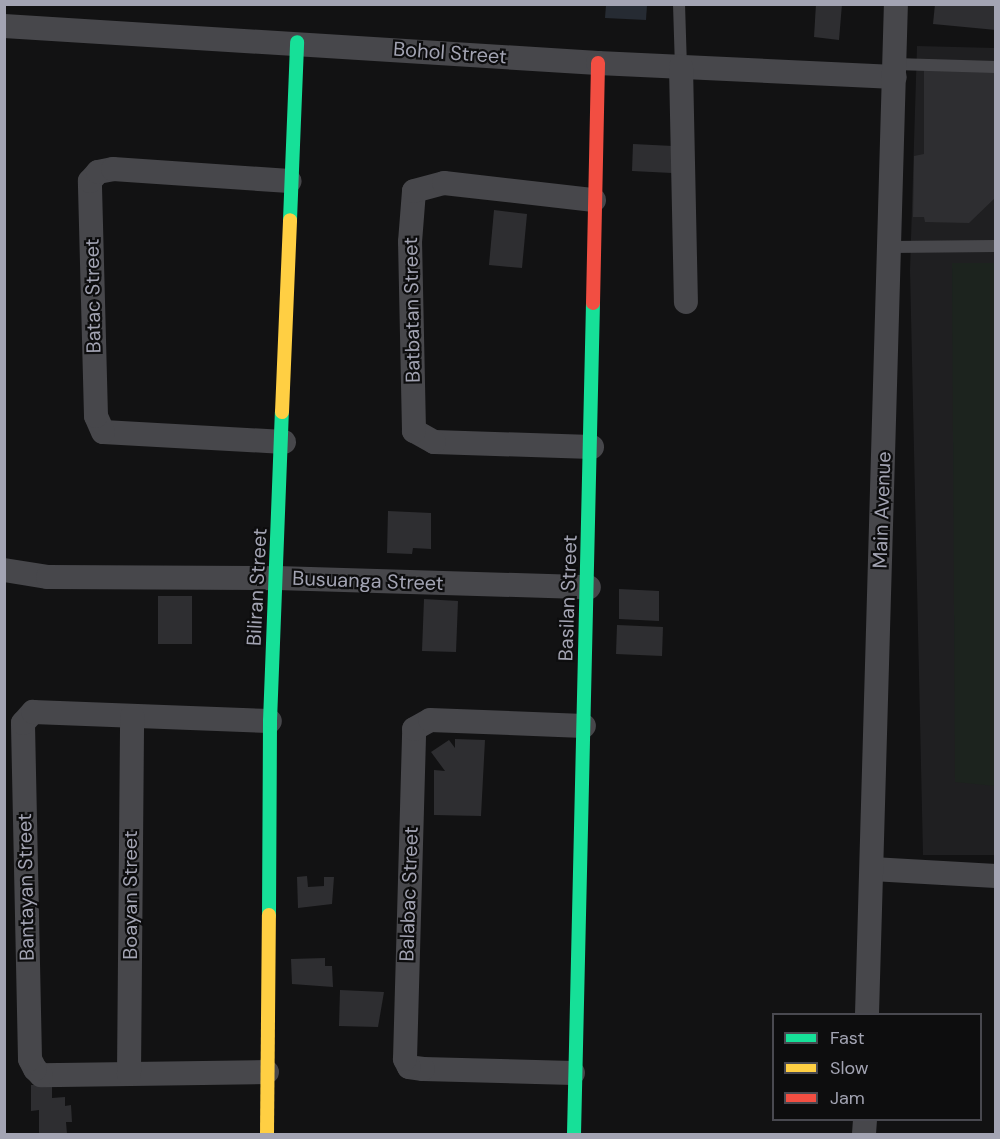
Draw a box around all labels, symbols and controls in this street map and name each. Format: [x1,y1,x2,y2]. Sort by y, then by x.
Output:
street label: Bohol Street [392,37,508,69]
street label: Batbatan Street [399,237,425,383]
street label: Batac Street [80,238,106,354]
street label: Main Avenue [868,451,896,569]
street label: Biliran Street [242,528,272,646]
street label: Basilan Street [554,534,582,662]
street label: Busuanga Street [292,566,444,596]
street label: Bantayan Street [13,813,39,961]
street label: Balabac Street [395,826,423,962]
street label: Boayan Street [118,830,142,960]
legend [772,1013,982,1121]
text: Fast [830,1026,865,1050]
text: Slow [830,1056,869,1080]
text: Jam [830,1086,865,1110]

